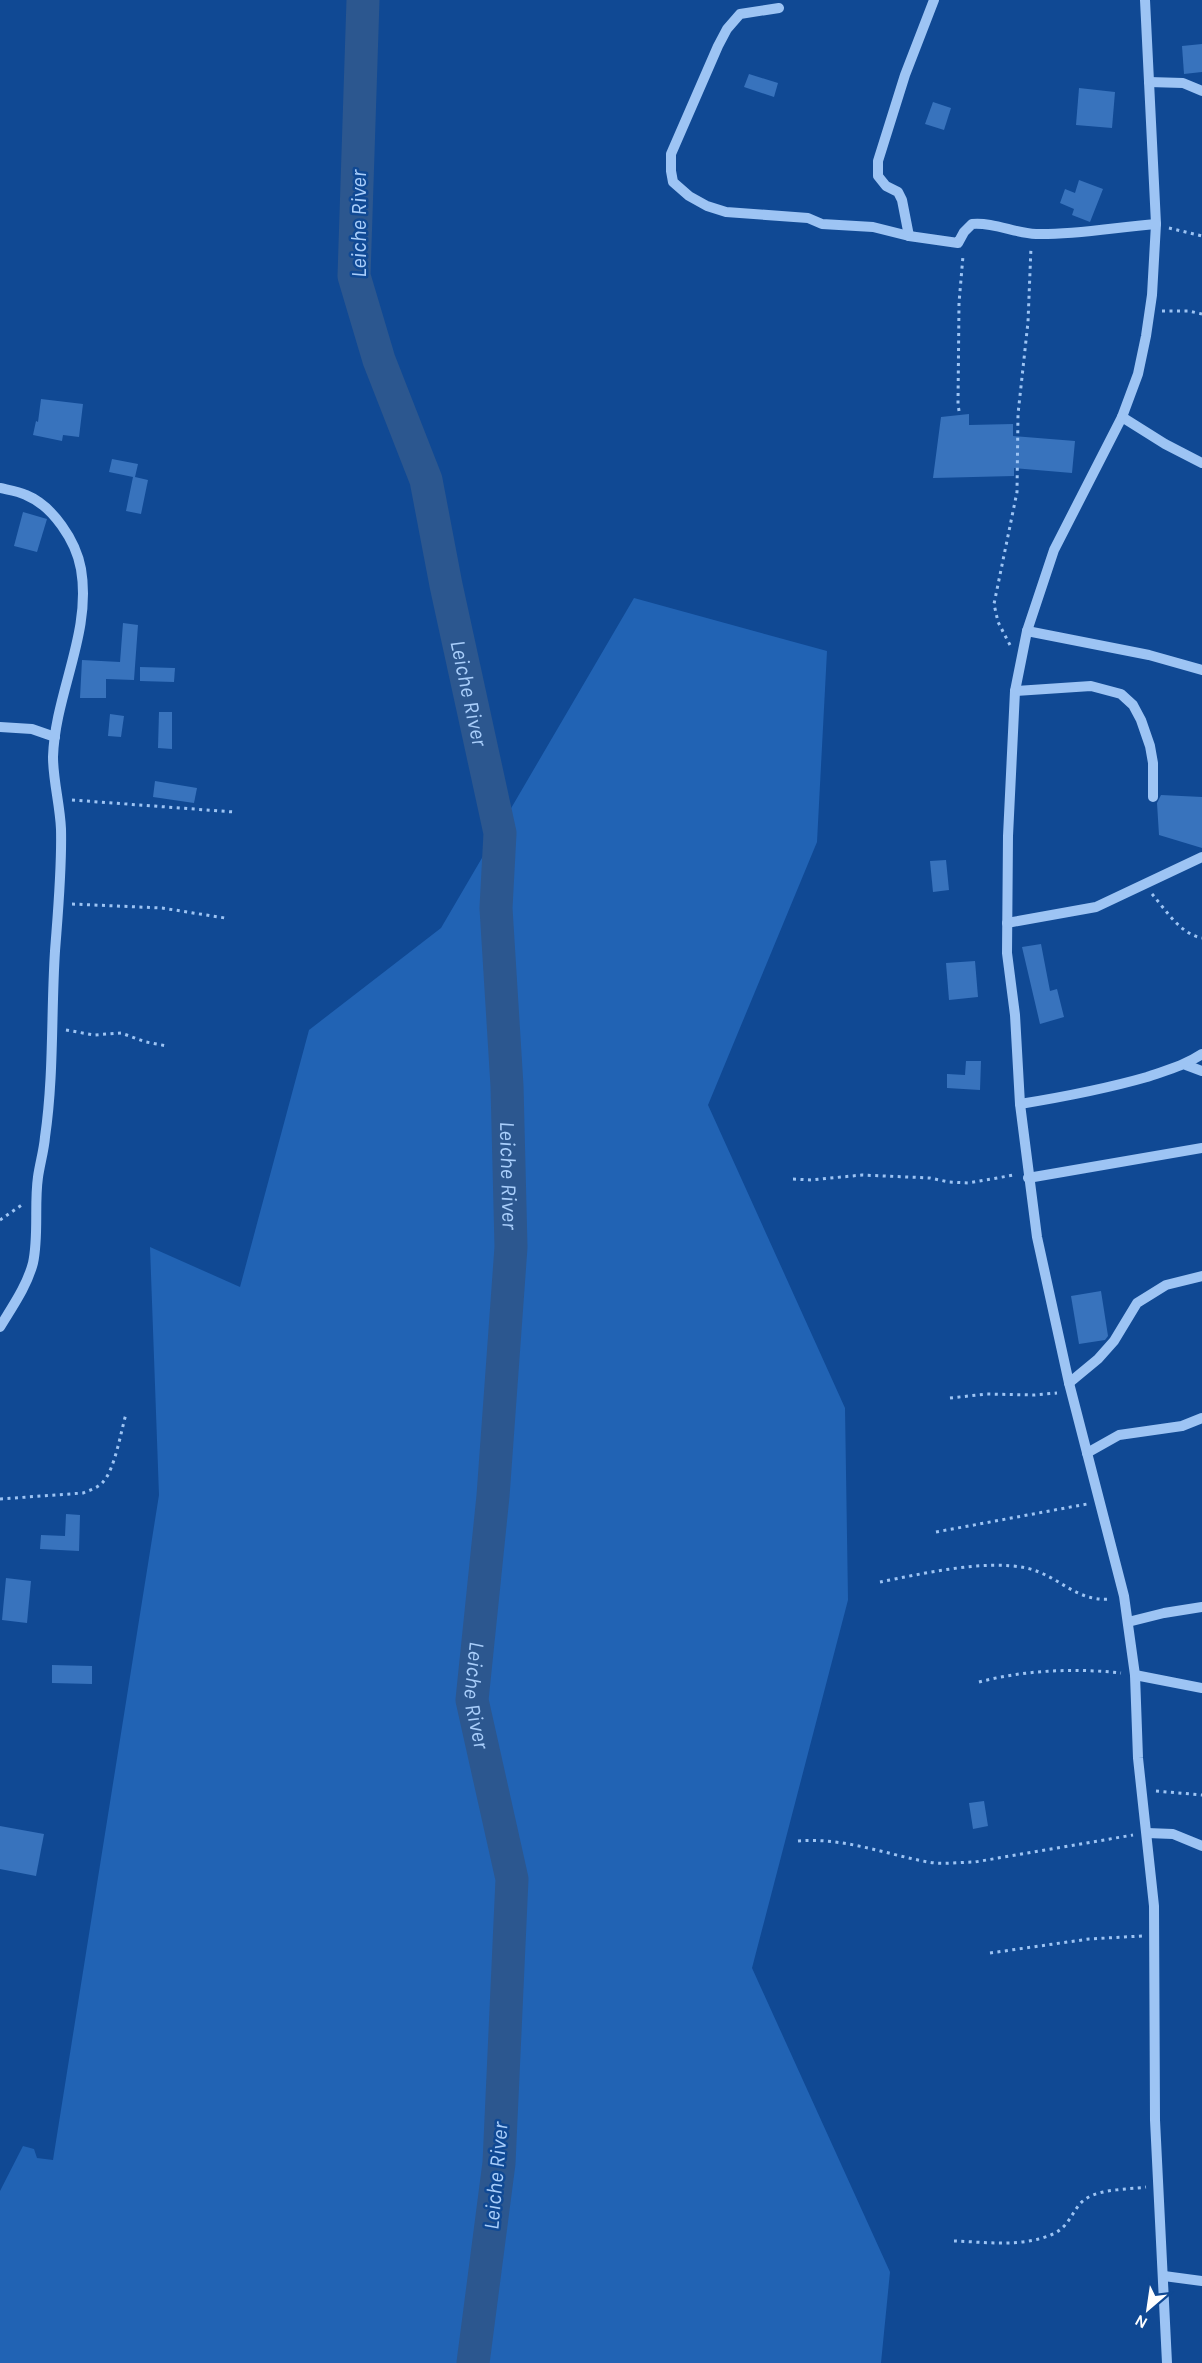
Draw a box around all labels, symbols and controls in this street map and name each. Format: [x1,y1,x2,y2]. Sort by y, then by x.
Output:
water label: Leiche River [346,168,372,278]
water label: Leiche River [444,637,493,750]
water label: Leiche River [494,1121,523,1231]
water label: Leiche River [458,1640,495,1753]
water label: Leiche River [478,2120,514,2231]
north arrow [1118,2279,1178,2339]
text: N [1131,2311,1151,2333]

